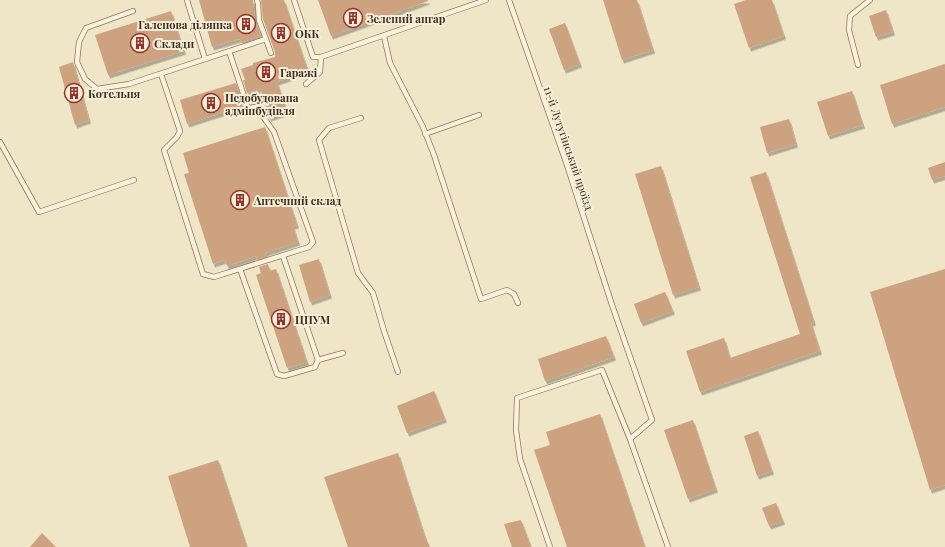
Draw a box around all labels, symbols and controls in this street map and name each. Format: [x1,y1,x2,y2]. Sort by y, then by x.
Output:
building icon: Зелений ангар [342,7,364,29]
place label: Зелений ангар [367,11,446,26]
building icon: Галенова ділянка [235,13,257,35]
place label: Галенова ділянка [138,17,232,32]
building icon: ОКК [270,22,292,44]
place label: ОКК [295,26,320,41]
building icon: Склади [129,32,151,54]
place label: Склади [154,36,194,51]
building icon: Гаражі [255,61,277,83]
place label: Гаражі [280,65,318,80]
building icon: Котельня [63,82,85,104]
street label: 11-й Лутугінський проїзд [541,84,597,212]
place label: Котельня [88,86,141,101]
place label: Недобудована адмінбудівля [225,90,299,118]
building icon: Недобудована адмінбудівля [200,92,222,114]
building icon: Аптечний склад [229,189,251,211]
place label: Аптечний склад [253,193,341,208]
building icon: ЦПУМ [270,308,292,330]
place label: ЦПУМ [295,312,330,327]

